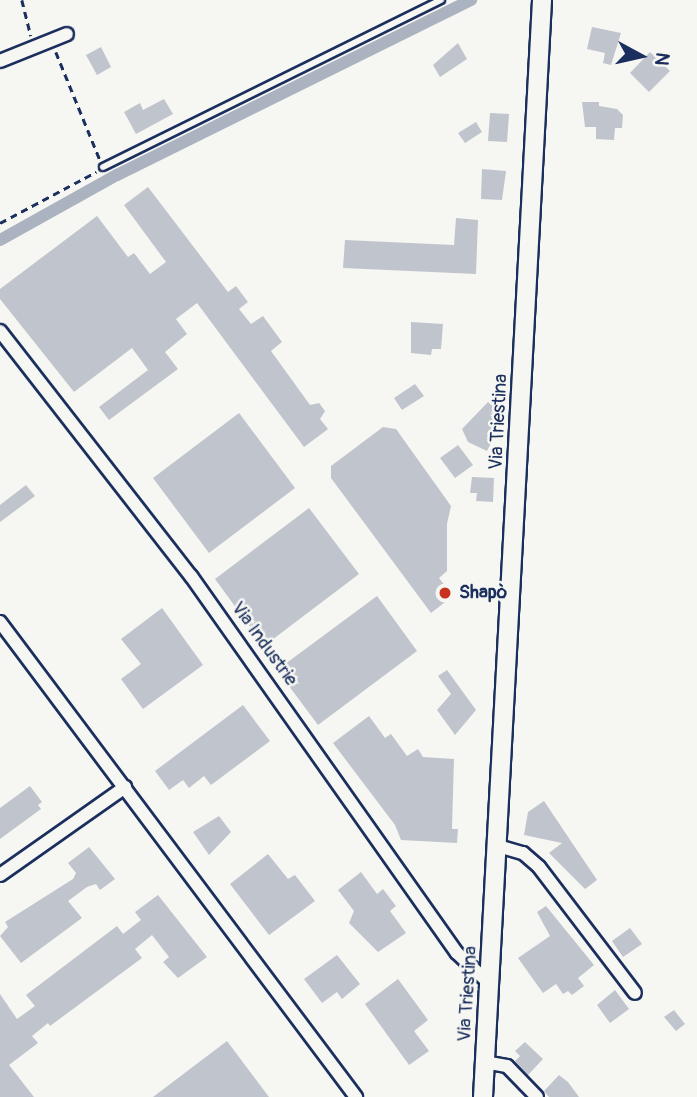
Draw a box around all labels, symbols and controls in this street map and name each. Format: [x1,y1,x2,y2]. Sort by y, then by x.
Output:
north arrow [606,21,676,91]
text: N [649,51,675,67]
street label: Via Triestina [485,373,513,471]
place label: Shapò [459,582,507,604]
marker: Shapò [437,585,453,601]
street label: Via Industrie [226,598,302,690]
street label: Via Triestina [453,945,483,1043]

